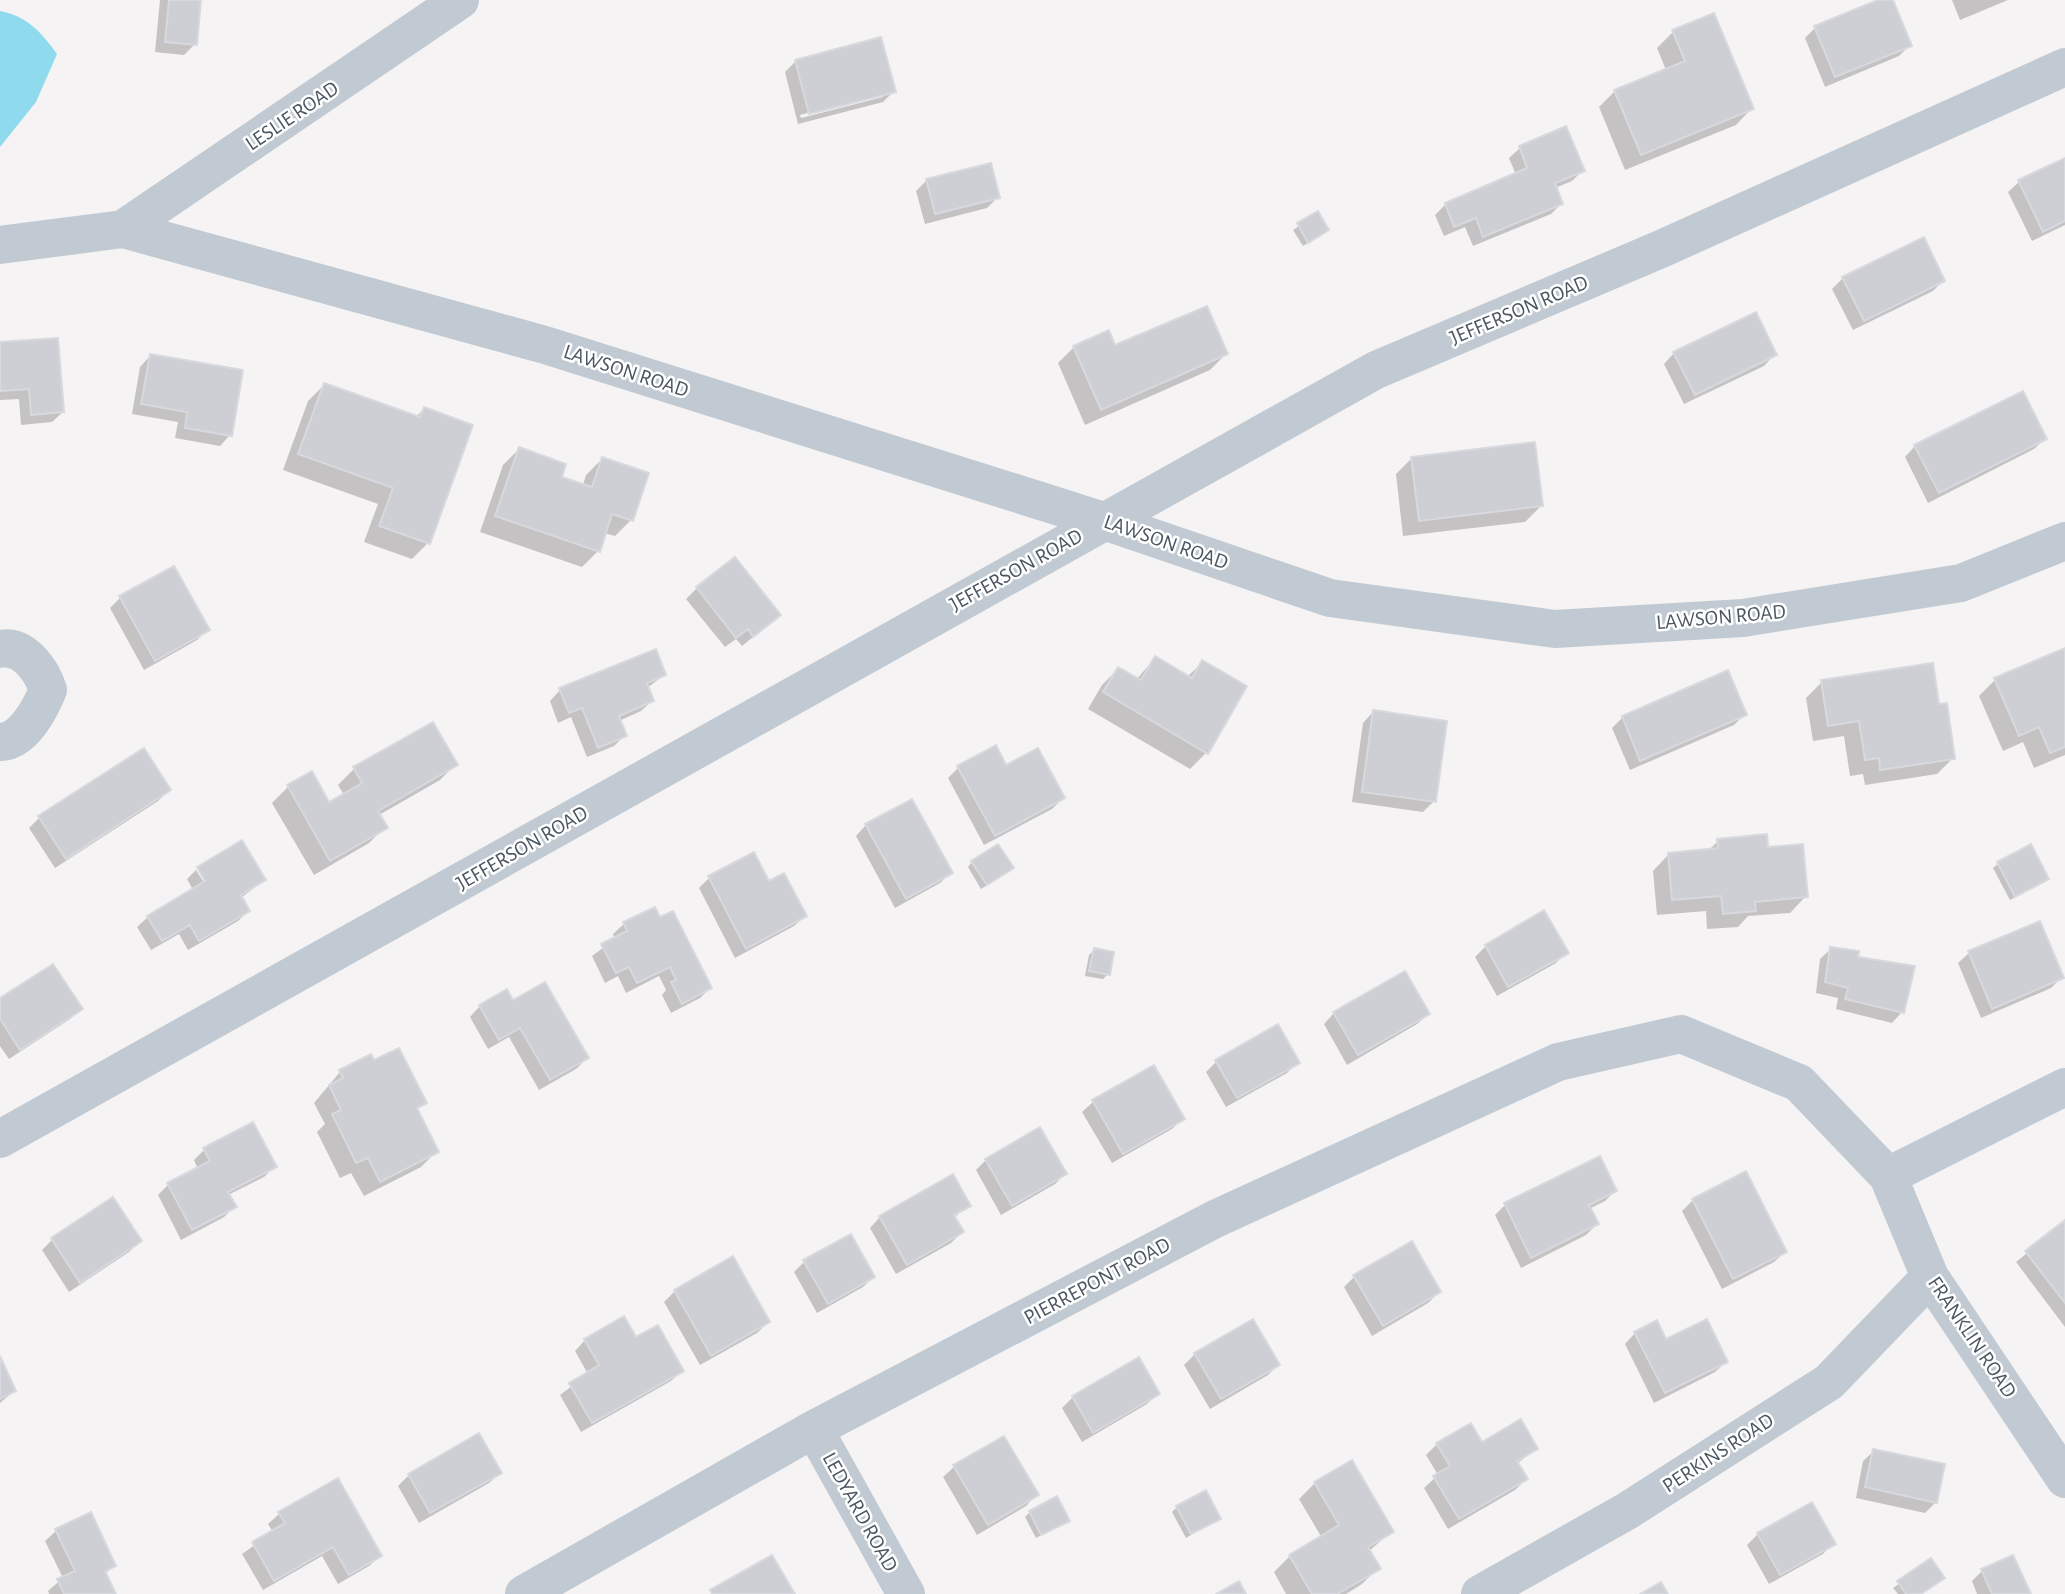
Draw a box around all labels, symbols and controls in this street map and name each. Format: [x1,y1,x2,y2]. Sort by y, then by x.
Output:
street label: LESLIE ROAD [242,77,342,155]
street label: JEFFERSON ROAD [1447,271,1591,349]
street label: LAWSON ROAD [561,341,691,401]
street label: LAWSON ROAD [1101,511,1231,573]
street label: JEFFERSON ROAD [946,525,1086,615]
street label: LAWSON ROAD [1655,601,1787,633]
street label: JEFFERSON ROAD [453,802,591,894]
street label: PIERREPONT ROAD [1020,1234,1174,1328]
street label: FRANKLIN ROAD [1924,1273,2020,1401]
street label: PERKINS ROAD [1659,1409,1777,1497]
street label: LEDYARD ROAD [819,1449,901,1575]

